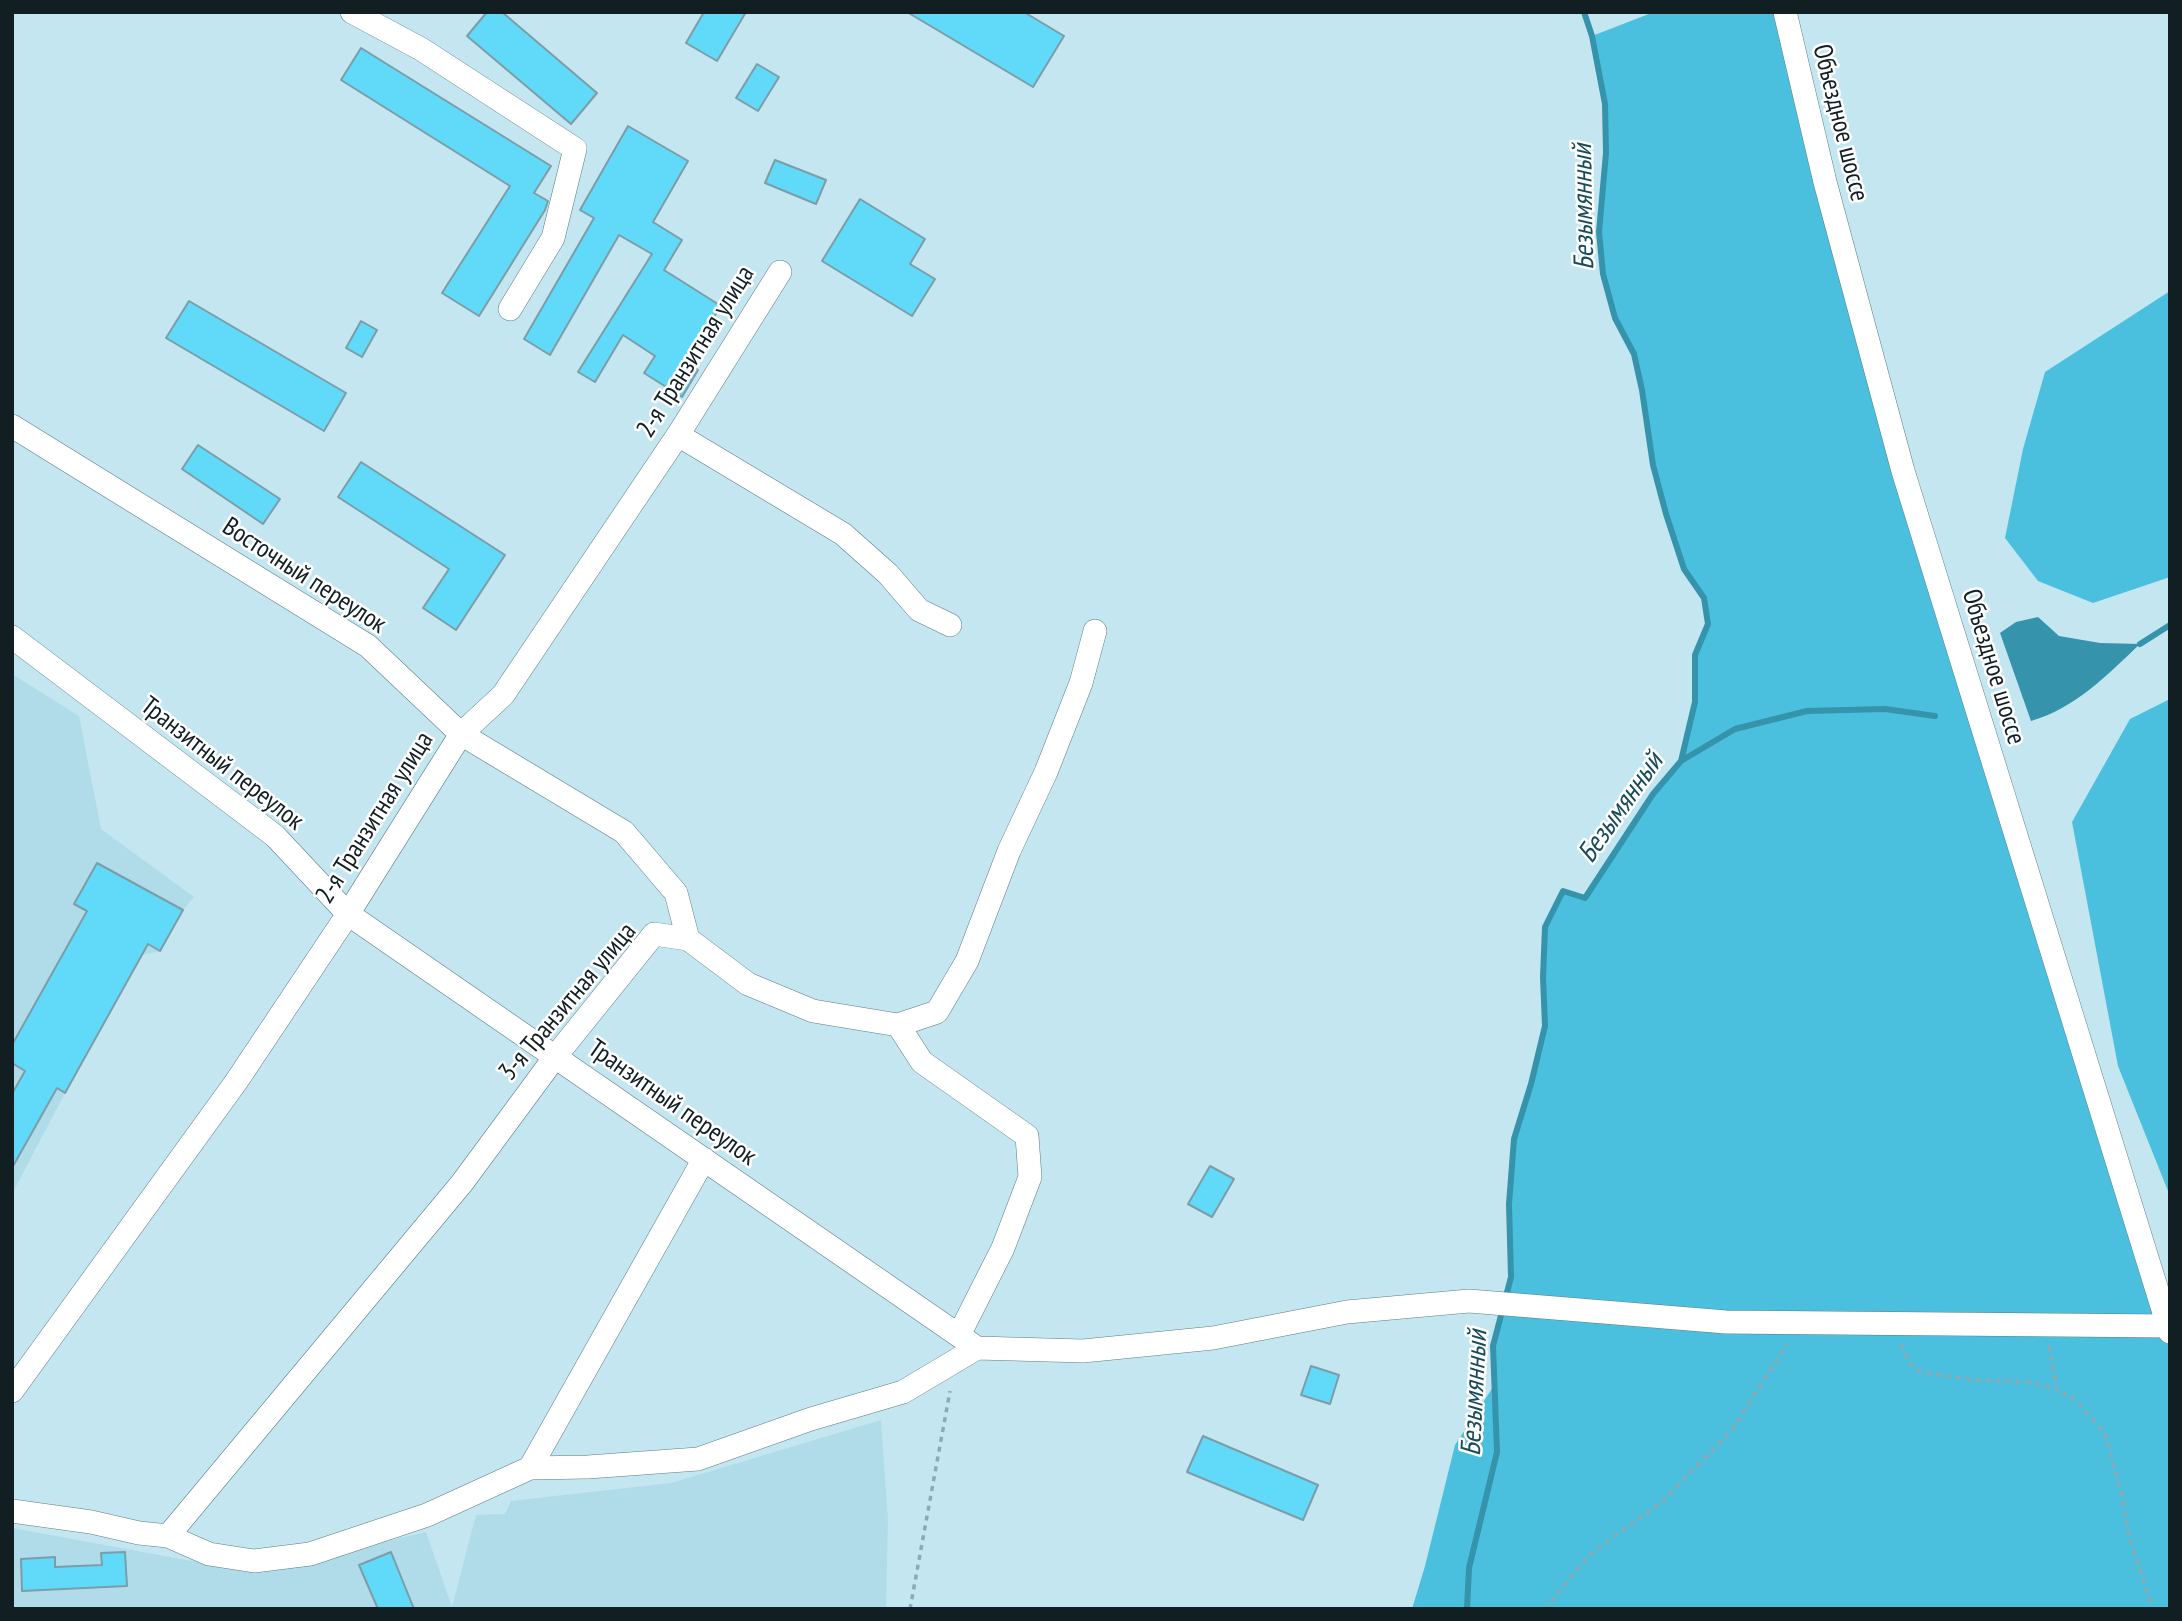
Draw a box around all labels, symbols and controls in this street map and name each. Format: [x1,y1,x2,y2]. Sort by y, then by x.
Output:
street label: Объездное шоссе [1805,41,1875,205]
water label: Безымянный [1566,144,1602,270]
street label: 2-я Транзитная улица [631,260,761,444]
street label: Восточный переулок [216,511,392,641]
street label: Объездное шоссе [1955,586,2031,748]
street label: Транзитный переулок [134,691,310,837]
street label: 2-я Транзитная улица [310,726,440,910]
water label: Безымянный [1571,747,1671,869]
street label: 3-я Транзитная улица [493,917,643,1087]
street label: Транзитный переулок [582,1033,762,1173]
water label: Безымянный [1455,1329,1495,1457]

